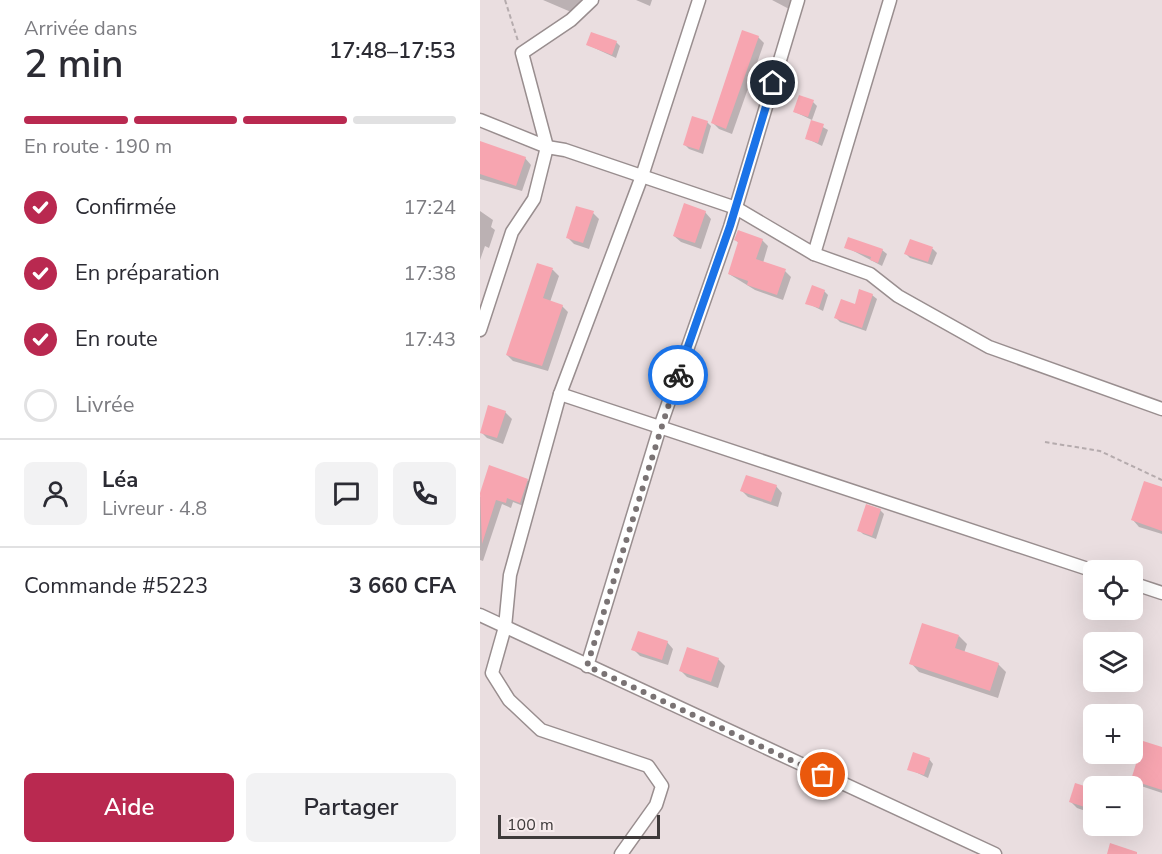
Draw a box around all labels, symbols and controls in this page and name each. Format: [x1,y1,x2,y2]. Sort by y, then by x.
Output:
text: Arrivée dans [24,15,137,42]
text: 17:48–17:53 [329,36,456,66]
text: 2 min [24,38,123,91]
pin [747,57,798,108]
icon: home [756,66,789,99]
text: En route · 190 m [24,133,172,160]
icon: check [24,191,57,224]
text: Confirmée [75,192,176,222]
text: 17:24 [403,194,456,221]
icon: check [24,257,57,290]
text: En préparation [75,258,220,288]
text: 17:38 [403,260,456,287]
icon: check [24,323,57,356]
text: En route [75,324,158,354]
text: 17:43 [403,326,456,353]
courier [648,345,708,405]
icon: bike [662,359,695,392]
text: Livrée [75,390,135,420]
button: person [24,462,87,525]
button: chat [315,462,378,525]
button: phone [393,462,456,525]
text: Léa [102,465,138,495]
text: Livreur · 4.8 [102,495,207,522]
map controls [1083,560,1143,836]
button: locate [1083,560,1143,620]
text: Commande #5223 [24,571,208,601]
text: 3 660 CFA [349,571,456,601]
button: layers [1083,632,1143,692]
button: + [1083,704,1143,764]
pin [797,749,848,800]
icon: bag [806,758,839,791]
button: Aide [24,773,234,842]
button: Partager [246,773,456,842]
button: − [1083,776,1143,836]
scale bar [498,812,660,840]
text: 100 m [507,814,554,836]

